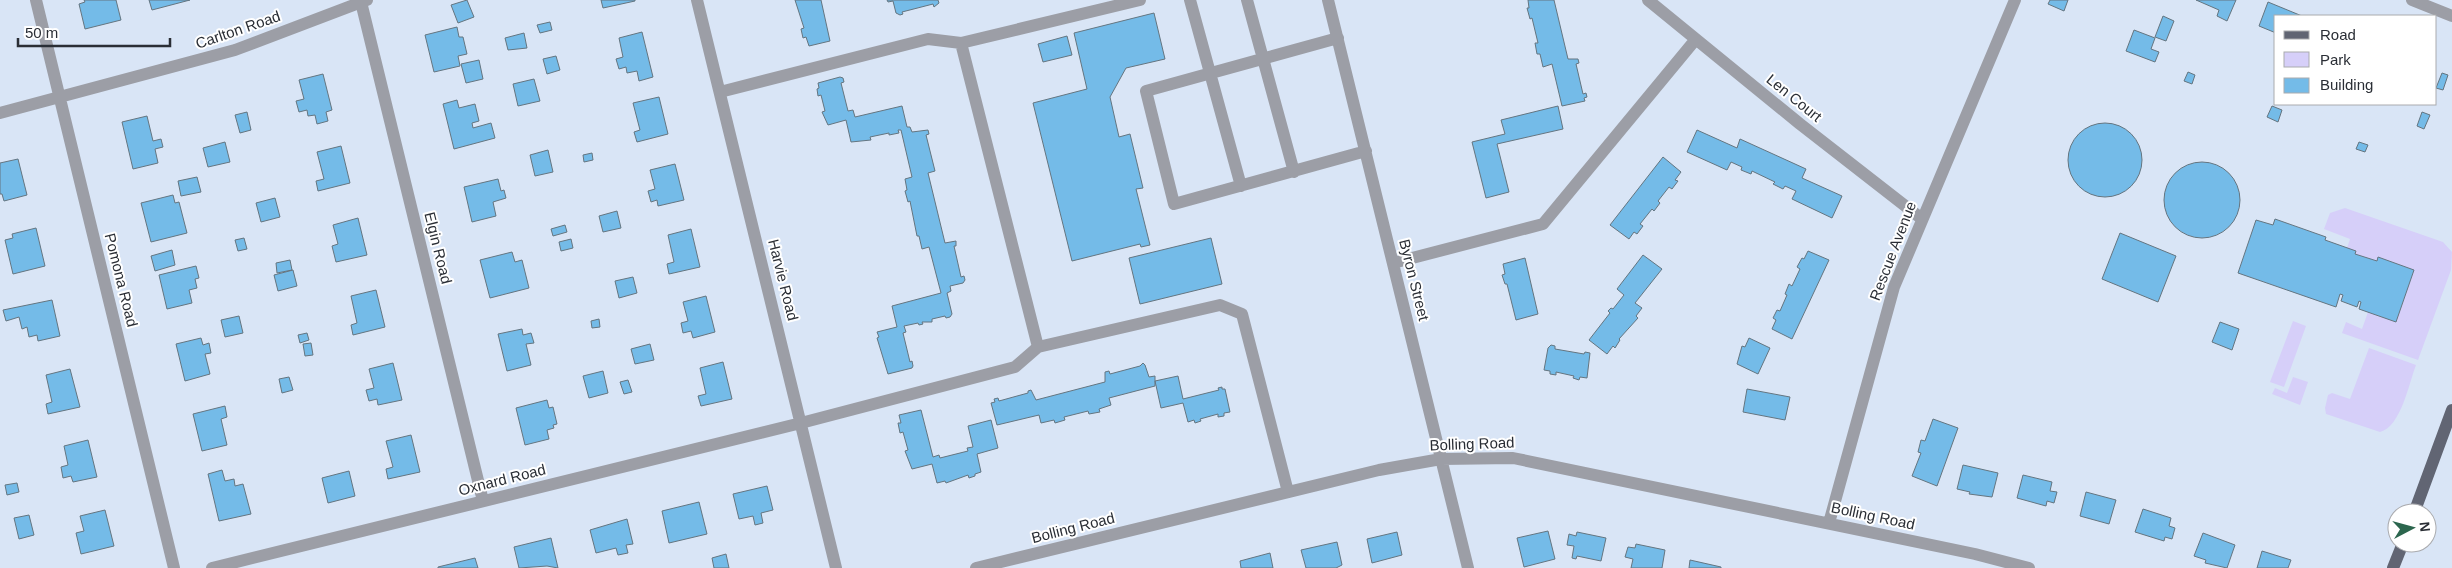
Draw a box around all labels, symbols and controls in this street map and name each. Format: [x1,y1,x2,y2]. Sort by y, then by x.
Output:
street label: Carlton Road [193,7,282,52]
scale bar [18,15,170,47]
legend [2274,15,2437,105]
text: 50 m [25,24,58,41]
text: Road [2320,26,2356,43]
text: Park [2320,51,2351,68]
street label: Len Court [1763,70,1826,125]
text: Building [2320,76,2373,93]
street label: Rescue Avenue [1866,199,1919,303]
street label: Elgin Road [421,210,456,286]
street label: Pomona Road [102,231,141,328]
street label: Harvie Road [765,237,802,322]
street label: Byron Street [1396,237,1433,323]
street label: Bolling Road [1429,434,1515,453]
street label: Oxnard Road [457,460,547,499]
street label: Bolling Road [1830,498,1916,533]
north arrow [2387,503,2437,553]
street label: Bolling Road [1030,509,1116,546]
text: N [2416,521,2433,533]

